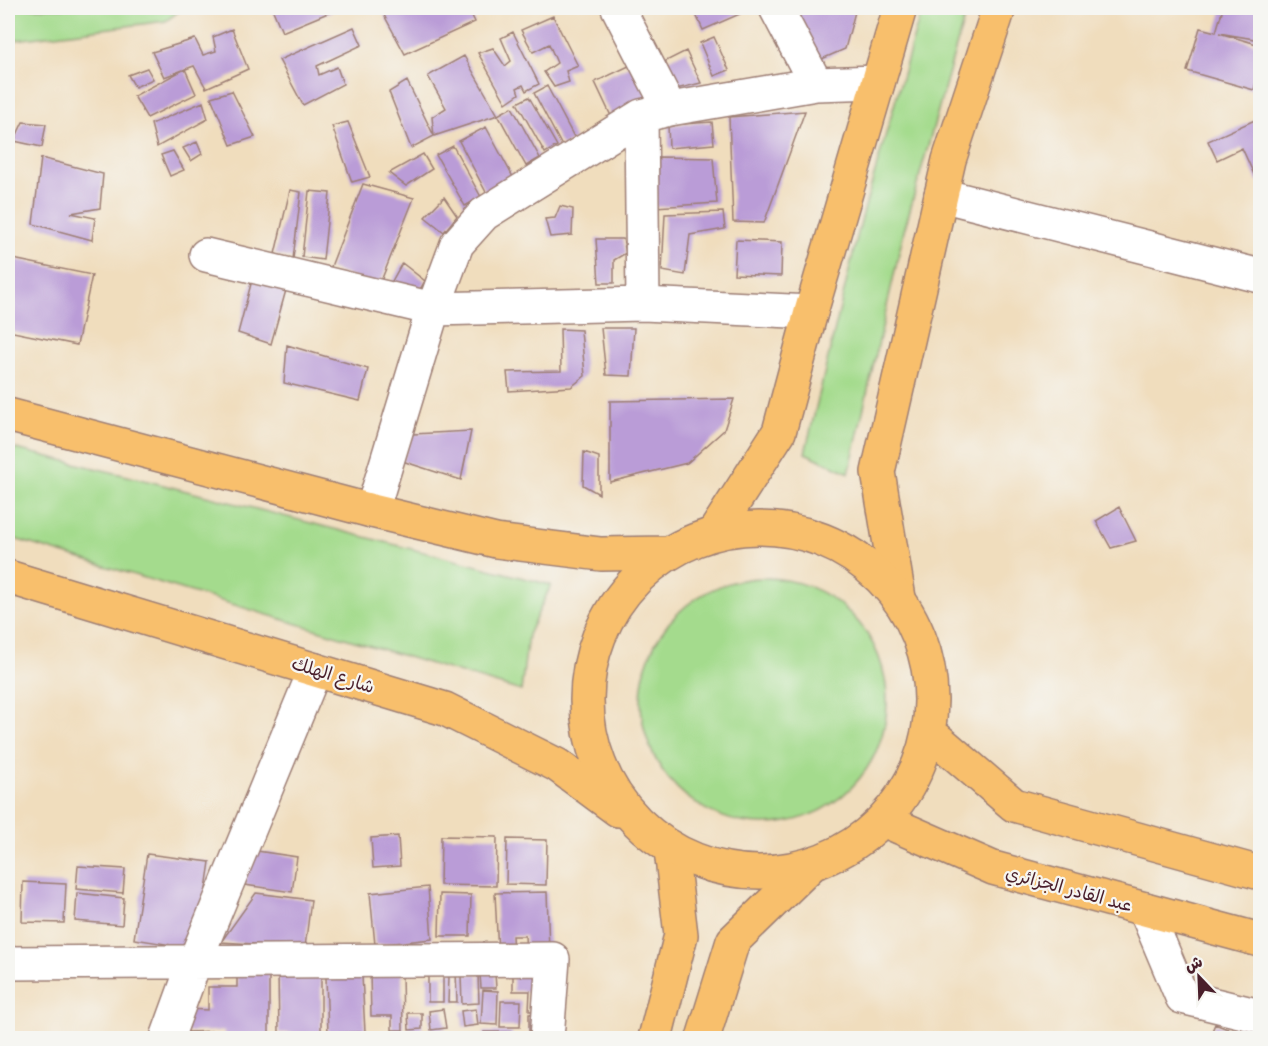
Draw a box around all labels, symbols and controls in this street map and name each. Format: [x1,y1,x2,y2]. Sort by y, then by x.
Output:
street label: شارع الهلك [289,653,377,699]
street label: عبد القادر الجزائري [1003,862,1135,918]
north arrow [1169,947,1229,1007]
text: ش [1182,952,1206,977]

